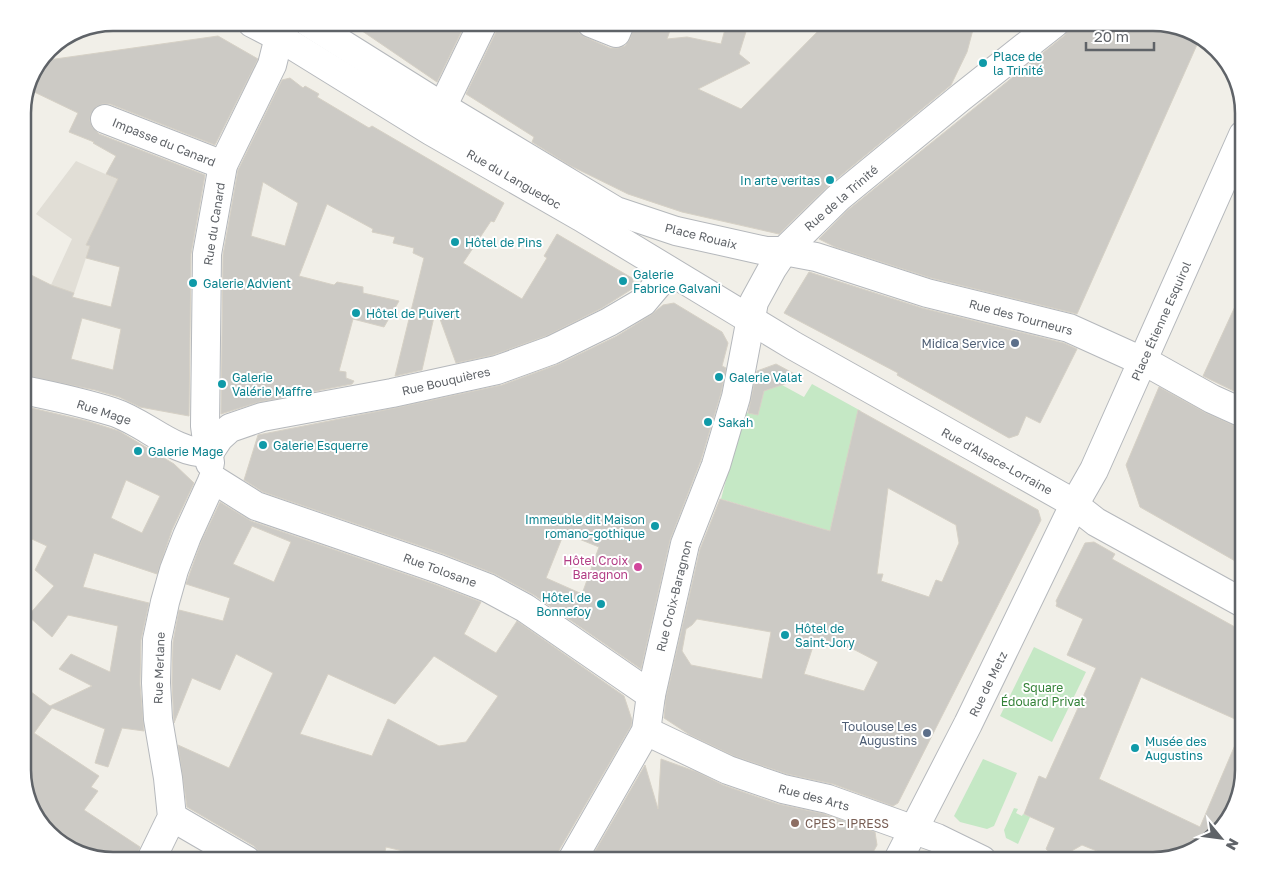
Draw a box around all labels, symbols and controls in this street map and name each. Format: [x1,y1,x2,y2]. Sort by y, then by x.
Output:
scale bar [1086,20,1154,52]
text: 20 m [1094,27,1129,45]
place label: Place de la Trinité [993,49,1043,78]
marker: Place de la Trinité [977,57,989,69]
street label: Impasse du Canard [110,114,218,170]
street label: Rue du Languedoc [464,146,564,212]
street label: Rue de la Trinité [801,162,881,234]
place label: In arte veritas [740,173,820,188]
marker: In arte veritas [824,174,836,186]
street label: Rue du Canard [200,181,228,267]
street label: Place Rouaix [663,220,739,252]
place label: Hôtel de Pins [465,235,542,250]
marker: Hôtel de Pins [449,236,461,248]
street label: Place Étienne Esquirol [1128,259,1194,383]
place label: Galerie Fabrice Galvani [633,267,721,296]
marker: Galerie Fabrice Galvani [617,275,629,287]
place label: Galerie Advient [203,276,291,291]
marker: Galerie Advient [187,277,199,289]
street label: Rue des Tourneurs [967,296,1075,338]
place label: Hôtel de Puivert [366,306,460,321]
marker: Hôtel de Puivert [350,307,362,319]
place label: Midica Service [921,336,1005,351]
marker: Midica Service [1009,337,1021,349]
street label: Rue Bouquières [400,364,492,398]
place label: Galerie Valérie Maffre [232,370,312,399]
place label: Galerie Valat [729,370,802,385]
marker: Galerie Valat [713,371,725,383]
marker: Galerie Valérie Maffre [216,378,228,390]
street label: Rue Mage [75,396,133,428]
place label: Sakah [718,415,753,430]
marker: Sakah [702,416,714,428]
street label: Rue d'Alsace-Lorraine [939,424,1055,498]
place label: Galerie Esquerre [273,438,368,453]
marker: Galerie Esquerre [257,439,269,451]
place label: Galerie Mage [148,444,223,459]
marker: Galerie Mage [132,445,144,457]
place label: Immeuble dit Maison romano-gothique [525,512,645,541]
marker: Immeuble dit Maison romano-gothique [649,520,661,532]
street label: Rue Croix-Baragnon [653,539,695,653]
street label: Rue Tolosane [401,550,479,590]
place label: Hôtel Croix Baragnon [563,553,628,582]
marker: Hôtel Croix Baragnon [632,561,644,573]
place label: Hôtel de Bonnefoy [536,590,591,619]
marker: Hôtel de Bonnefoy [595,598,607,610]
place label: Hôtel de Saint-Jory [795,621,855,650]
marker: Hôtel de Saint-Jory [779,629,791,641]
street label: Rue Merlane [150,632,168,704]
street label: Rue de Metz [966,649,1010,719]
park label: Square Édouard Privat [1001,680,1085,709]
place label: Toulouse Les Augustins [842,719,917,748]
marker: Toulouse Les Augustins [921,727,933,739]
place label: Musée des Augustins [1145,734,1207,763]
marker: Musée des Augustins [1129,742,1141,754]
street label: Rue des Arts [777,780,851,814]
north arrow [1196,813,1246,863]
place label: CPES - IPRESS [805,816,889,831]
marker: CPES - IPRESS [789,817,801,829]
text: N [1223,836,1243,853]

